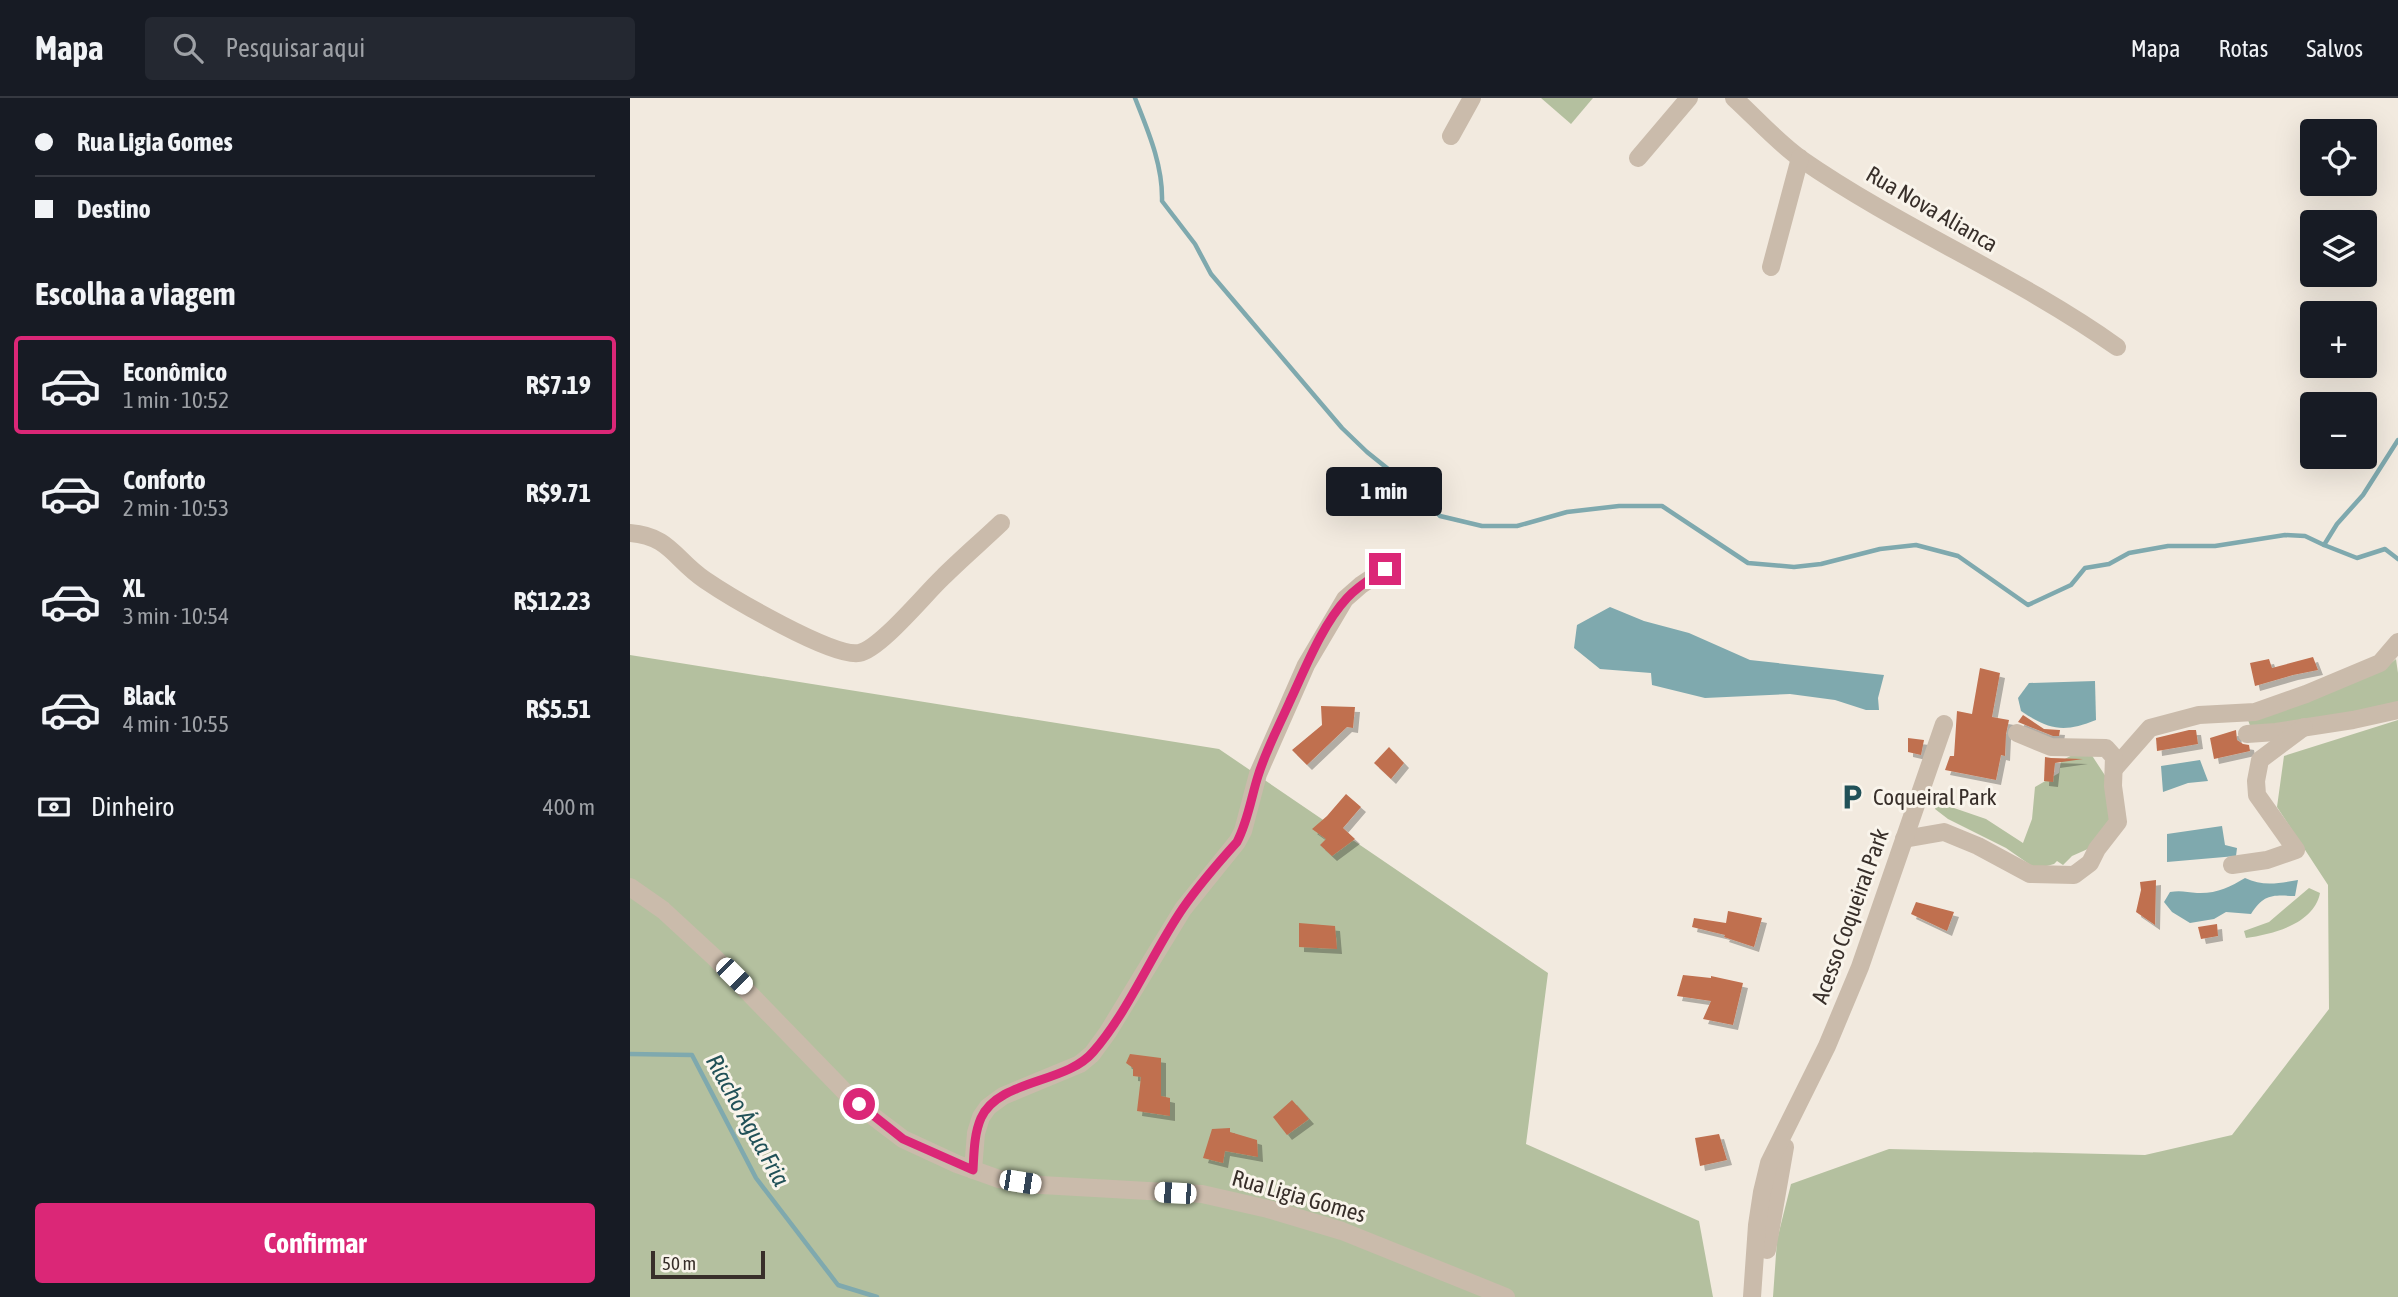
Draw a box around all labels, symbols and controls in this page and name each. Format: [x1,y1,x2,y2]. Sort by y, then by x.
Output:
search box [145,17,635,80]
text: Mapa [35,29,103,67]
icon: search [169,29,207,67]
text: Pesquisar aqui [225,33,365,63]
text: Mapa [2131,35,2180,62]
text: Rotas [2218,35,2268,62]
text: Salvos [2306,35,2363,62]
map controls [2300,119,2377,469]
button: locate [2300,119,2377,196]
text: Rua Ligia Gomes [77,127,233,157]
street label: Rua Nova Alianca [1862,161,2002,257]
text: Destino [77,194,151,224]
button: layers [2300,210,2377,287]
text: Escolha a viagem [35,275,235,312]
button: + [2300,301,2377,378]
icon: car [39,354,102,417]
text: Econômico [123,357,227,387]
text: R$7.19 [526,370,591,400]
text: 1 min · 10:52 [123,387,229,413]
button: − [2300,392,2377,469]
icon: car [39,462,102,525]
text: Conforto [123,465,206,495]
callout: 1 min [1327,468,1443,517]
text: R$9.71 [526,478,591,508]
text: 1 min [1361,478,1407,504]
text: 2 min · 10:53 [123,495,229,521]
route end [1369,553,1401,585]
icon: car [39,570,102,633]
text: XL [123,573,145,603]
text: R$12.23 [514,586,591,616]
text: 3 min · 10:54 [123,603,229,629]
icon: car [39,678,102,741]
text: Black [123,681,175,711]
text: R$5.51 [526,694,591,724]
text: 4 min · 10:55 [123,711,229,737]
parking icon: Coqueiral Park [1837,782,1867,812]
place label: Coqueiral Park [1873,784,1997,810]
icon: cash [35,788,73,826]
text: Dinheiro [91,792,174,822]
text: 400 m [543,794,595,820]
street label: Acesso Coqueiral Park [1806,825,1894,1007]
car [712,954,757,998]
water label: Riacho Água Fria [701,1050,795,1190]
route start [843,1088,875,1120]
street label: Rua Ligia Gomes [1229,1165,1369,1227]
car [998,1168,1043,1196]
car [1154,1181,1197,1205]
button: Confirmar [35,1203,595,1283]
scale bar [651,1248,765,1280]
text: 50 m [662,1252,696,1274]

